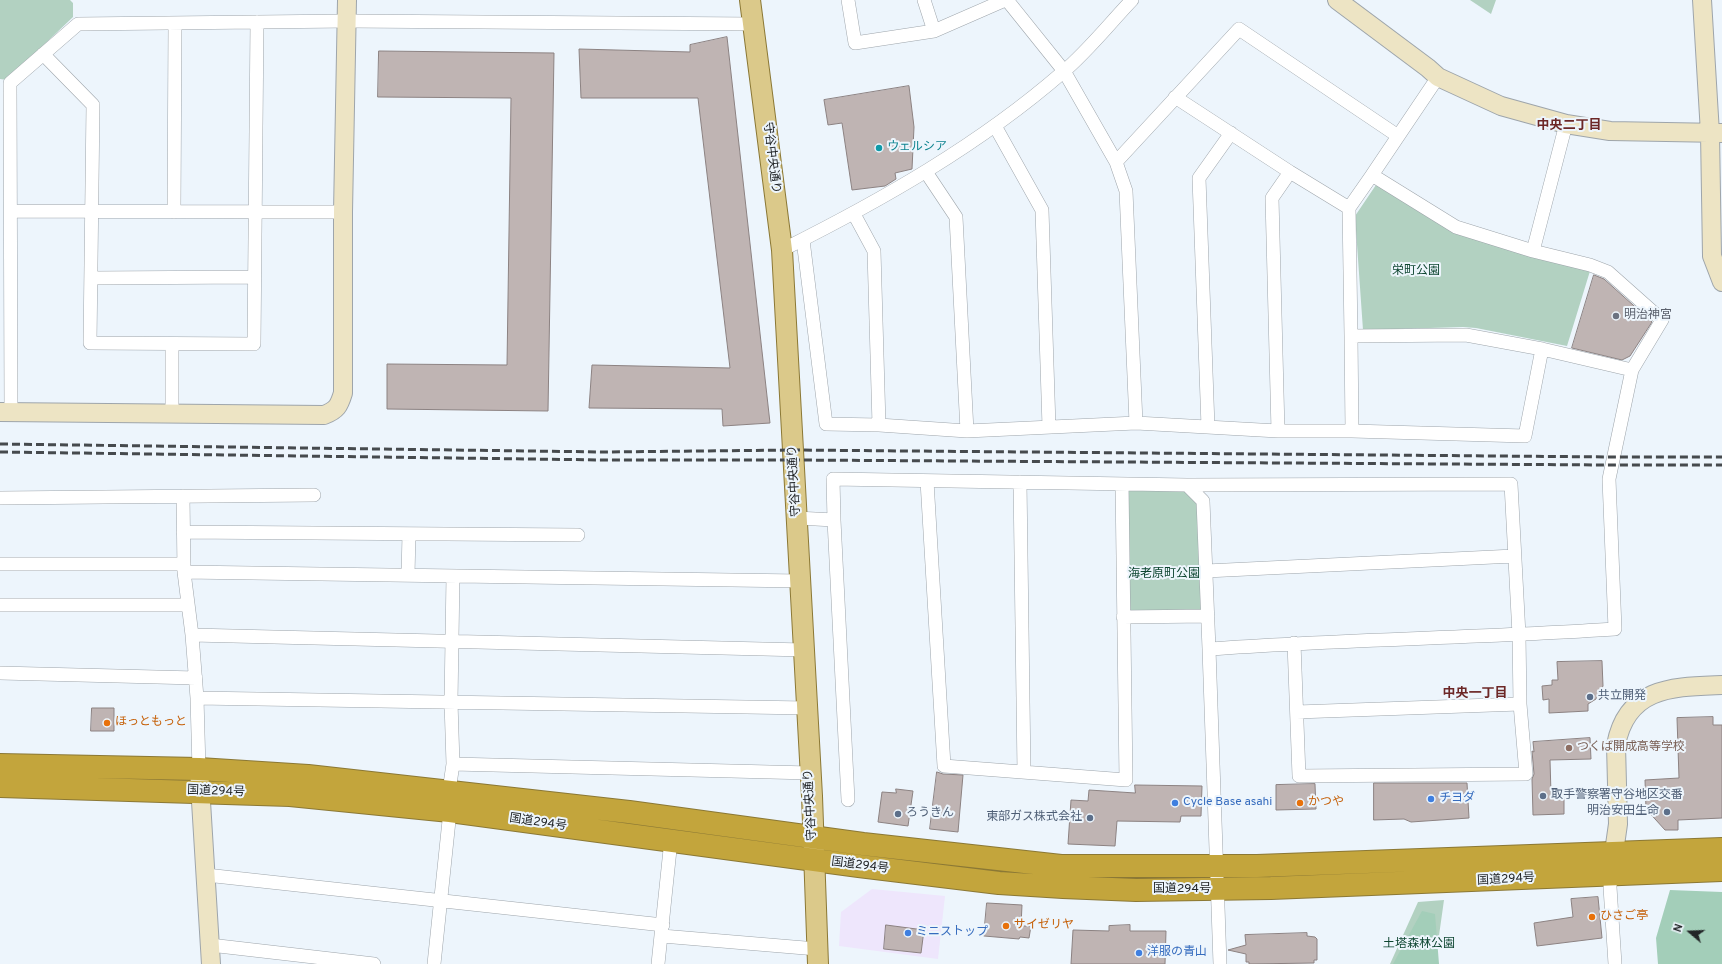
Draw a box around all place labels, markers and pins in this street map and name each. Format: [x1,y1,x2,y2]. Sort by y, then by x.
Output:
place label: ウェルシア [887,141,947,155]
marker: ウェルシア [874,143,884,153]
place label: 明治神宮 [1624,309,1672,323]
marker: 明治神宮 [1611,311,1621,321]
place label: 共立開発 [1598,690,1646,704]
marker: 共立開発 [1585,692,1595,702]
place label: ほっともっと [115,716,187,730]
marker: ほっともっと [102,718,112,728]
place label: つくば開成高等学校 [1577,741,1685,755]
marker: つくば開成高等学校 [1564,743,1574,753]
place label: 取手警察署守谷地区交番 [1551,789,1683,803]
marker: 取手警察署守谷地区交番 [1538,791,1548,801]
place label: チヨダ [1439,792,1475,806]
marker: チヨダ [1426,794,1436,804]
place label: Cycle Base asahi [1183,796,1272,810]
place label: かつや [1308,796,1344,810]
marker: Cycle Base asahi [1170,798,1180,808]
marker: かつや [1295,798,1305,808]
place label: 明治安田生命 [1587,805,1659,819]
place label: ろうきん [906,807,954,821]
marker: 明治安田生命 [1662,807,1672,817]
marker: ろうきん [893,809,903,819]
place label: 東部ガス株式会社 [986,811,1082,825]
marker: 東部ガス株式会社 [1085,813,1095,823]
place label: ひさご亭 [1600,910,1648,924]
marker: ひさご亭 [1587,912,1597,922]
place label: サイゼリヤ [1014,919,1074,933]
marker: サイゼリヤ [1001,921,1011,931]
place label: ミニストップ [916,926,988,940]
marker: ミニストップ [903,928,913,938]
place label: 洋服の青山 [1147,946,1207,960]
marker: 洋服の青山 [1134,948,1144,958]

